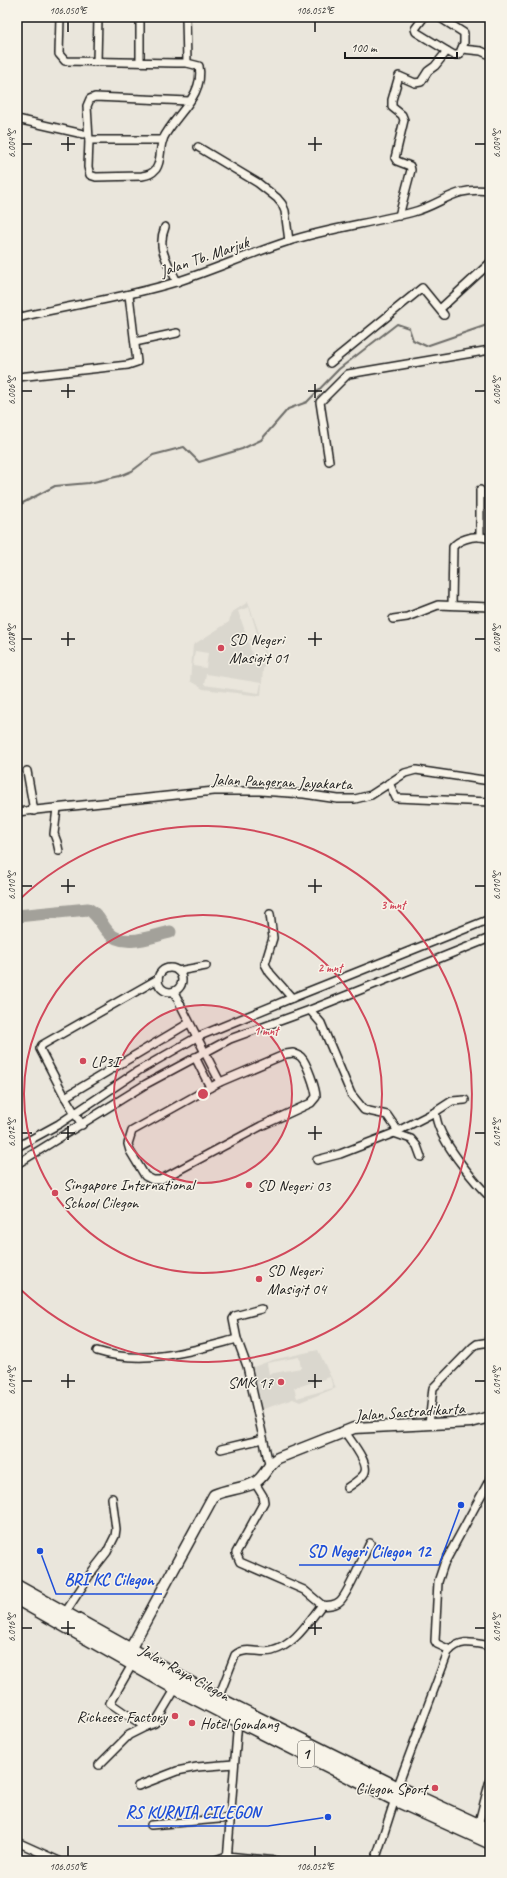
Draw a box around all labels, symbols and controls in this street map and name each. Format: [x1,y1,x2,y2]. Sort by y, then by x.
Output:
text: 106.050°E [49,4,88,17]
text: 106.052°E [296,4,335,17]
scale bar [345,34,457,60]
text: 100 m [351,40,378,56]
text: 6.004°S [5,128,18,158]
text: 6.004°S [490,128,503,158]
street label: Jalan Tb. Marjuk [156,232,252,282]
text: 6.006°S [5,375,18,405]
text: 6.006°S [490,375,503,405]
text: 6.008°S [5,623,18,653]
text: 6.008°S [490,623,503,653]
place label: SD Negeri Masigit 01 [229,630,289,668]
marker: SD Negeri Masigit 01 [216,643,226,653]
street label: Jalan Pangeran Jayakarta [211,770,354,794]
text: 6.010°S [5,870,18,900]
text: 6.010°S [490,870,503,900]
text: 3 mnt [381,897,407,913]
text: 2 mnt [318,960,344,976]
text: 1 mnt [254,1023,280,1039]
place label: LP3I [91,1052,123,1072]
marker: LP3I [78,1056,88,1066]
centre of rings [196,1087,210,1101]
text: 6.012°S [5,1117,18,1147]
text: 6.012°S [490,1117,503,1147]
place label: Singapore International School Cilegon [63,1175,197,1213]
place label: SD Negeri 03 [257,1176,332,1196]
marker: SD Negeri 03 [244,1180,254,1190]
marker: Singapore International School Cilegon [50,1188,60,1198]
place label: SD Negeri Masigit 04 [267,1261,328,1299]
marker: SD Negeri Masigit 04 [254,1274,264,1284]
text: 6.014°S [5,1365,18,1395]
text: 6.014°S [490,1365,503,1395]
place label: SMK 17 [228,1373,274,1393]
marker: SMK 17 [276,1377,286,1387]
street label: Jalan Sastradikarta [354,1398,466,1426]
callout: SD Negeri Cilegon 12 [299,1536,439,1565]
text: SD Negeri Cilegon 12 [307,1541,432,1562]
callout: BRI KC Cilegon [56,1565,162,1594]
text: BRI KC Cilegon [64,1569,155,1590]
text: 6.016°S [5,1612,18,1642]
text: 6.016°S [490,1612,503,1642]
street label: Jalan Raya Cilegon [135,1639,234,1706]
place label: Richeese Factory [77,1707,169,1727]
marker: Richeese Factory [170,1711,180,1721]
place label: Hotel Gondang [200,1714,280,1734]
marker: Hotel Gondang [187,1718,197,1728]
road number: 1 [298,1741,314,1767]
place label: Cilegon Sport [356,1779,430,1799]
marker: Cilegon Sport [430,1783,440,1793]
callout: RS KURNIA CILEGON [118,1797,268,1826]
text: RS KURNIA CILEGON [125,1802,264,1823]
text: 106.050°E [49,1860,88,1873]
text: 106.052°E [296,1860,335,1873]

